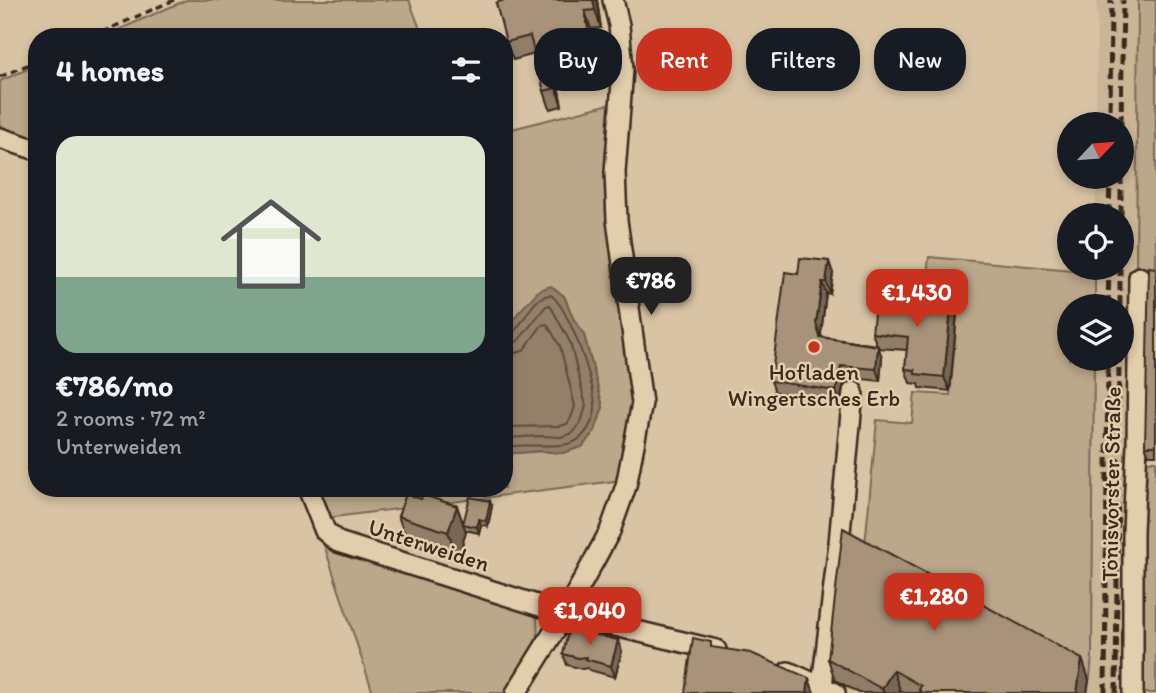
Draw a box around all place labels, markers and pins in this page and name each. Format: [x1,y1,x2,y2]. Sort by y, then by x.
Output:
pin: €786 [610,258,692,317]
pin: €1,430 [860,270,974,329]
marker: Hofladen Wingertsches Erb [806,339,822,355]
place label: Hofladen Wingertsches Erb [728,358,900,412]
pin: €1,280 [877,574,991,633]
pin: €1,040 [533,588,647,647]

